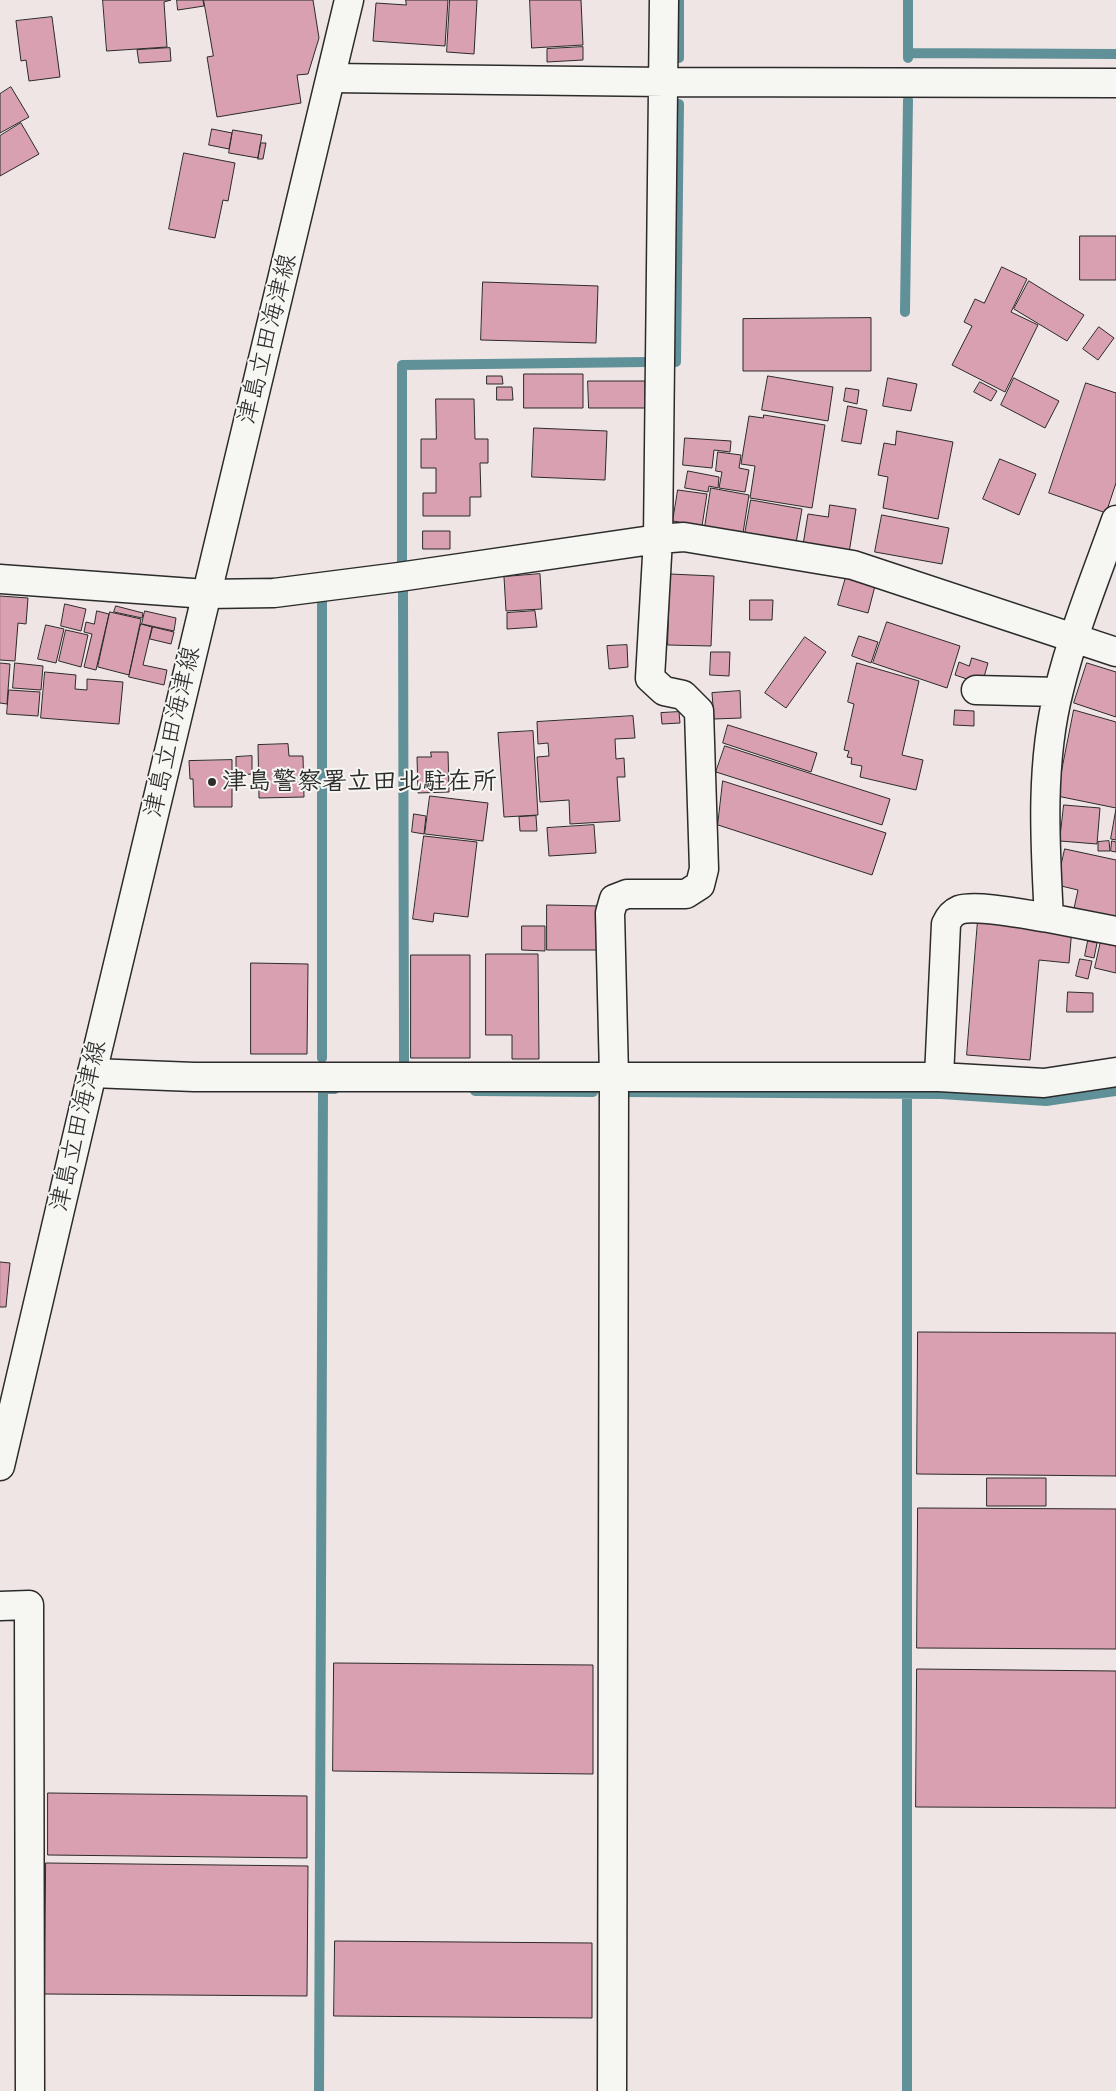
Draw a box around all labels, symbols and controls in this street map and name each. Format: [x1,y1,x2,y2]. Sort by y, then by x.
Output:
street label: 津島立田海津線 [232,250,304,428]
street label: 津島立田海津線 [139,643,207,821]
place label: 津島警察署立田北駐在所 [222,767,497,797]
marker: 津島警察署立田北駐在所 [206,776,218,788]
street label: 津島立田海津線 [45,1037,113,1215]

